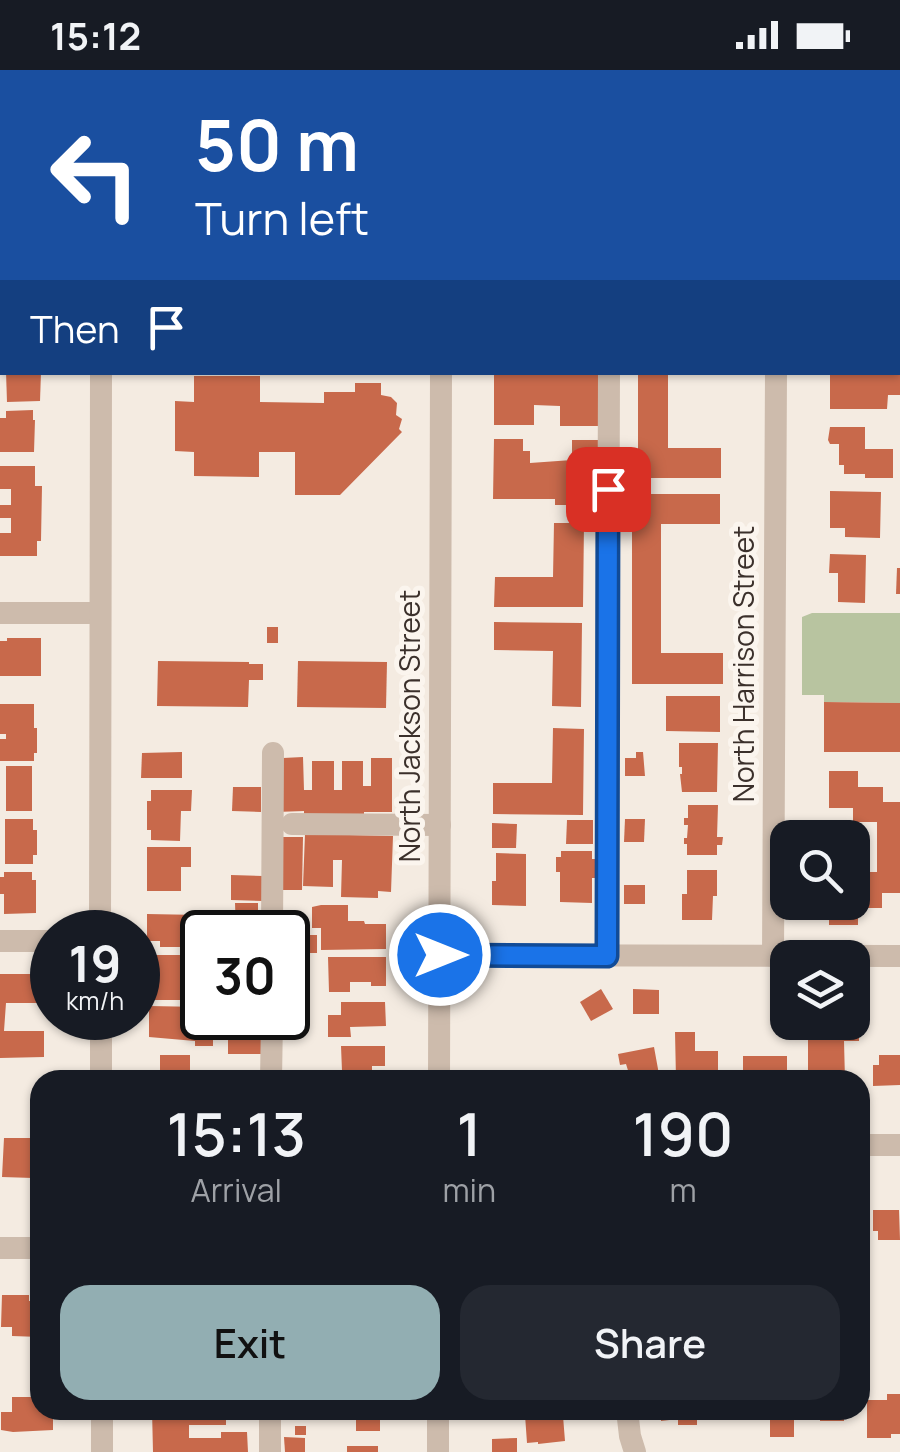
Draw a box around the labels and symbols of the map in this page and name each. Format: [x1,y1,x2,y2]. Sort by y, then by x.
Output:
pin [566,447,651,532]
street label: North Harrison Street [724,526,762,802]
street label: North Jackson Street [390,590,428,862]
position arrow [388,903,492,1007]
speed limit sign: 30 [180,910,310,1040]

